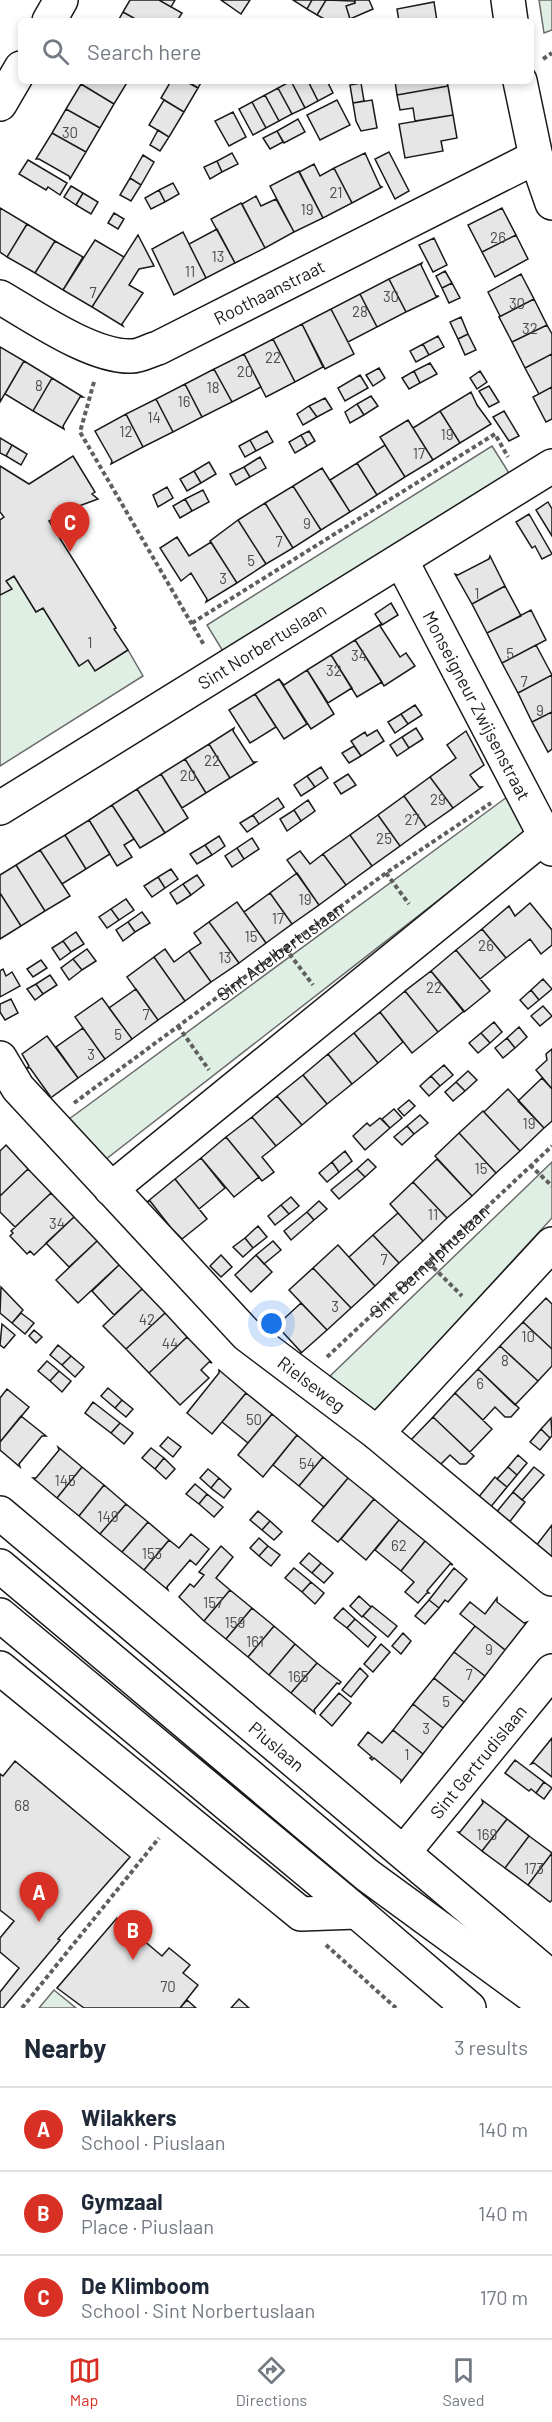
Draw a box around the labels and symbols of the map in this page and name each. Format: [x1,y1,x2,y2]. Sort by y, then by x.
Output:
house number: 30 [62,123,78,141]
house number: 21 [329,183,343,201]
house number: 19 [300,200,314,218]
house number: 26 [490,228,506,246]
house number: 13 [212,247,224,265]
street label: Roothaanstraat [210,255,328,329]
house number: 11 [185,262,195,280]
house number: 7 [89,283,97,301]
house number: 30 [383,287,399,305]
house number: 30 [509,294,525,312]
house number: 28 [352,302,368,320]
house number: 32 [522,319,538,337]
house number: 22 [265,348,281,366]
house number: 20 [237,362,253,380]
house number: 8 [35,376,43,394]
house number: 18 [206,378,220,396]
house number: 16 [178,392,190,410]
house number: 14 [147,408,161,426]
house number: 12 [119,422,133,440]
house number: 19 [440,425,454,443]
house number: 17 [413,444,425,462]
pin: C [50,502,90,552]
house number: 9 [303,514,311,532]
house number: 7 [275,532,283,550]
house number: 5 [247,551,255,569]
house number: 3 [219,569,227,587]
house number: 1 [474,584,480,602]
street label: Sint Norbertuslaan [194,598,330,694]
street label: Monseigneur Zwijsenstraat [418,607,535,804]
house number: 1 [87,633,93,651]
house number: 5 [506,644,514,662]
house number: 34 [351,646,367,664]
house number: 32 [326,661,342,679]
house number: 7 [520,672,528,690]
house number: 9 [536,701,544,719]
house number: 22 [204,751,220,769]
house number: 20 [180,766,196,784]
house number: 29 [430,790,446,808]
house number: 27 [404,810,420,828]
house number: 25 [376,829,392,847]
house number: 19 [298,890,312,908]
street label: Sint Adelbertuslaan [212,897,348,1005]
house number: 17 [272,909,284,927]
house number: 15 [245,927,257,945]
house number: 26 [478,936,494,954]
house number: 13 [219,948,231,966]
house number: 22 [426,978,442,996]
house number: 7 [142,1005,150,1023]
house number: 5 [114,1025,122,1043]
house number: 3 [87,1045,95,1063]
house number: 19 [522,1114,536,1132]
house number: 15 [475,1159,487,1177]
street label: Sint Bernulphuslaan [365,1200,494,1323]
house number: 11 [428,1205,438,1223]
house number: 34 [49,1214,65,1232]
house number: 7 [380,1250,388,1268]
house number: 3 [331,1297,339,1315]
your location [257,1309,286,1338]
house number: 42 [139,1310,155,1328]
house number: 10 [521,1327,535,1345]
house number: 44 [162,1334,178,1352]
street label: Rielseweg [274,1351,350,1417]
house number: 8 [501,1351,509,1369]
house number: 6 [476,1374,484,1392]
house number: 50 [246,1410,262,1428]
house number: 54 [299,1454,315,1472]
house number: 145 [54,1471,76,1489]
house number: 149 [97,1507,119,1525]
house number: 62 [391,1536,407,1554]
house number: 153 [142,1544,162,1562]
house number: 157 [203,1593,223,1611]
house number: 159 [225,1613,245,1631]
house number: 161 [246,1632,264,1650]
house number: 9 [485,1640,493,1658]
house number: 7 [465,1665,473,1683]
house number: 165 [288,1667,308,1685]
house number: 5 [442,1692,450,1710]
street label: Sint Gertrudislaan [425,1700,531,1823]
street label: Piuslaan [245,1717,309,1776]
house number: 3 [422,1719,430,1737]
house number: 1 [404,1745,410,1763]
house number: 68 [14,1796,30,1814]
house number: 169 [477,1825,497,1843]
house number: 173 [524,1859,544,1877]
pin: A [20,1872,58,1922]
pin: B [114,1910,152,1960]
house number: 70 [160,1977,176,1995]

